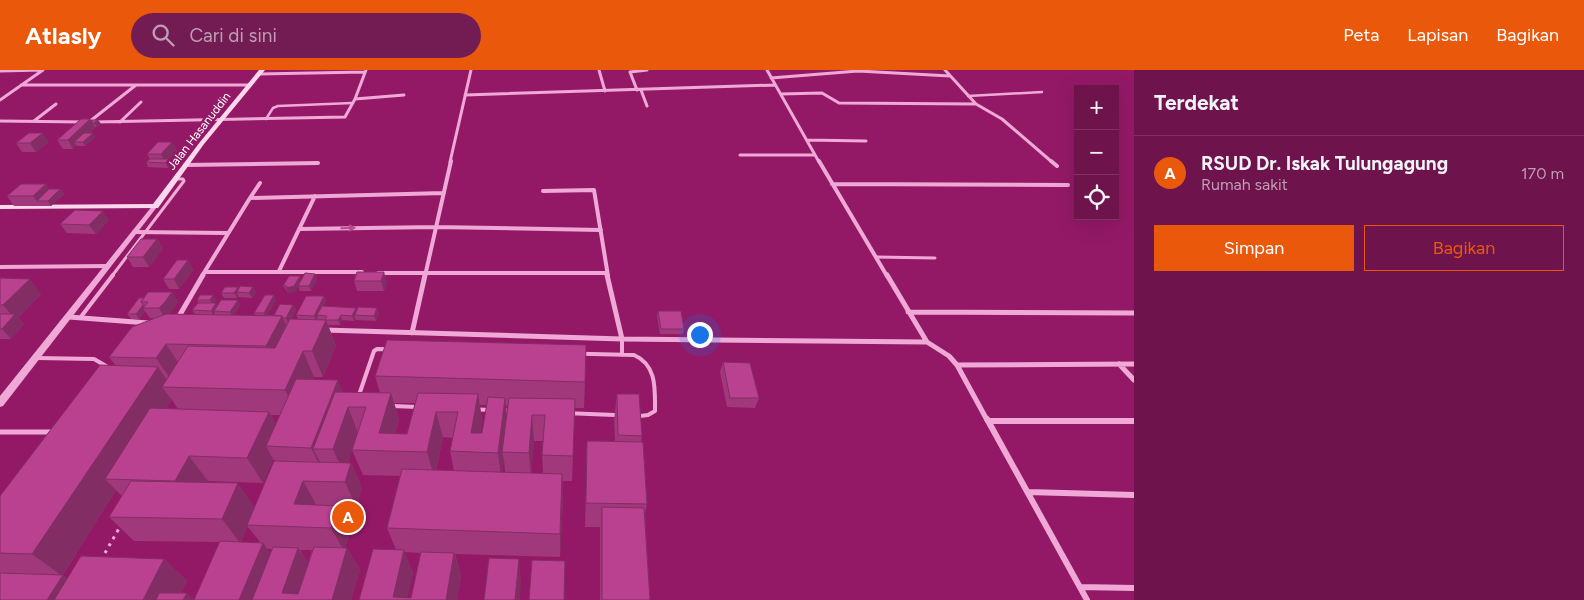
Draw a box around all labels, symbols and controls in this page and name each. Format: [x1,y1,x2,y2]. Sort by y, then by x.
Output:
search box [131,13,481,58]
text: Atlasly [25,21,101,50]
icon: search [149,21,177,49]
text: Cari di sini [189,24,277,47]
text: Peta [1343,24,1379,46]
text: Lapisan [1407,24,1468,46]
text: Bagikan [1496,24,1559,46]
map controls [1074,85,1119,220]
button: + [1074,85,1119,130]
street label: Jalan Hasanuddin [164,89,234,173]
text: Terdekat [1154,90,1239,115]
button: − [1074,130,1119,175]
text: RSUD Dr. Iskak Tulungagung [1201,152,1448,175]
text: A [1164,164,1176,183]
text: 170 m [1521,164,1564,183]
button: locate [1074,175,1119,220]
text: Rumah sakit [1201,175,1288,194]
one-way arrow [340,224,356,232]
button: Simpan [1154,225,1354,271]
button: Bagikan [1364,225,1564,271]
your location [687,322,713,348]
pin: A [332,498,364,536]

